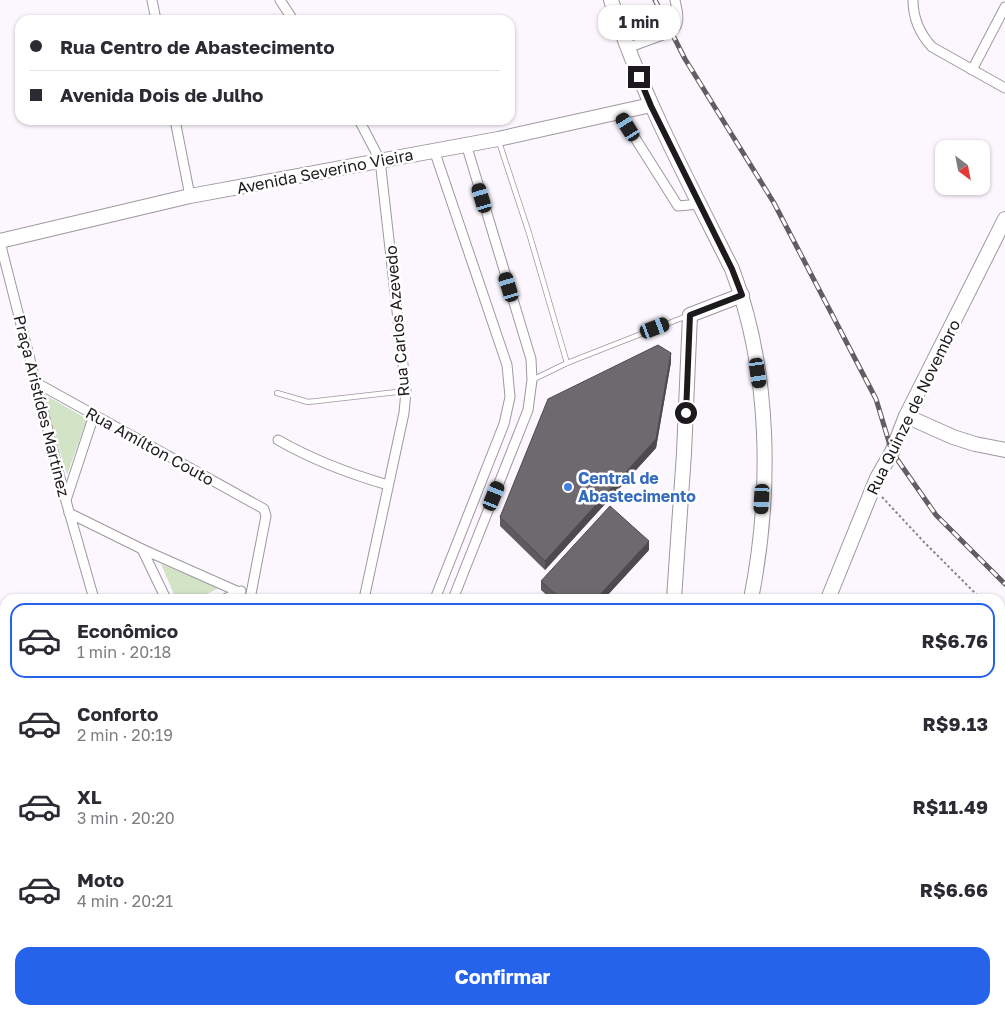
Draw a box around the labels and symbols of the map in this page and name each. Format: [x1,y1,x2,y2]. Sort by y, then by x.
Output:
callout: 1 min [598,5,680,40]
route end [628,66,650,88]
car [613,110,642,144]
north arrow [935,140,990,195]
street label: Avenida Severino Vieira [235,144,415,198]
car [470,181,493,215]
street label: Rua Carlos Azevedo [380,244,414,398]
car [497,270,520,304]
street label: Praça Aristídes Martinez [10,313,74,499]
car [638,316,671,340]
street label: Rua Quinze de Novembro [862,316,964,498]
car [748,357,767,389]
street label: Rua Amílton Couto [82,402,218,490]
route start [675,402,697,424]
place label: Central de Abastecimento [578,468,696,506]
car [481,479,506,513]
marker: Central de Abastecimento [562,481,574,493]
car [753,484,770,514]

